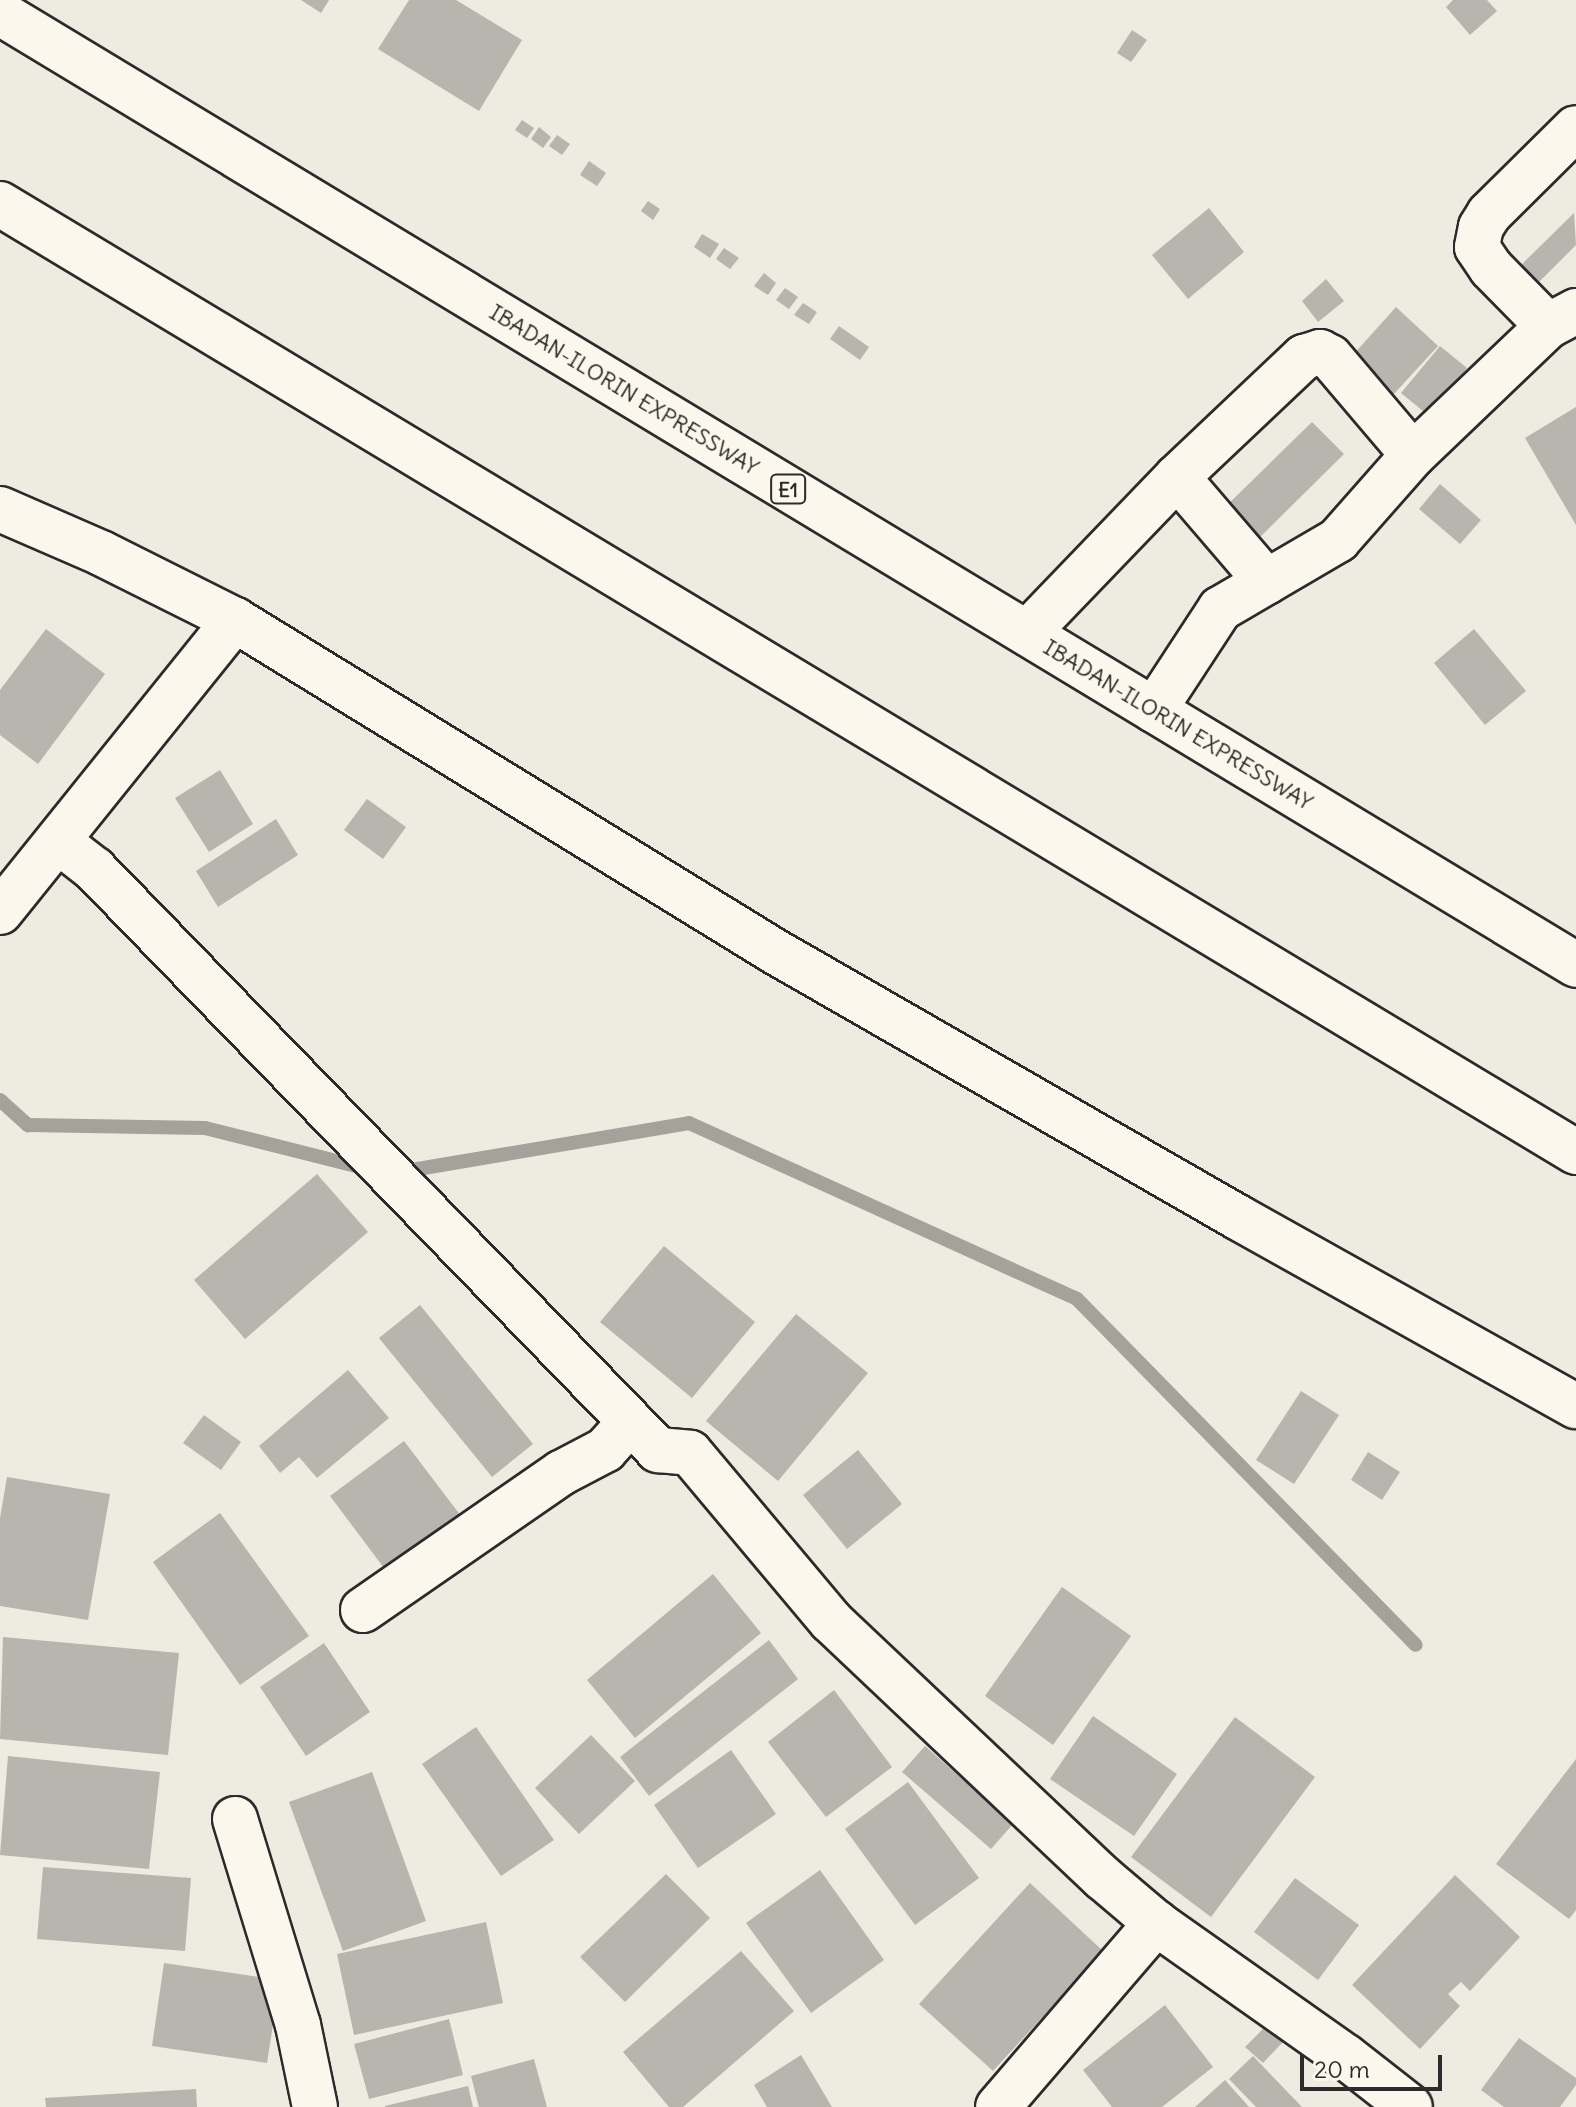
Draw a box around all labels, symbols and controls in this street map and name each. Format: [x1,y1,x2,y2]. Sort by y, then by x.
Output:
street label: IBADAN-ILORIN EXPRESSWAY [485,299,763,481]
road number: E1 [770,473,806,505]
street label: IBADAN-ILORIN EXPRESSWAY [1039,634,1317,816]
scale bar [1304,2039,1446,2089]
text: 20 m [1314,2054,1370,2084]

